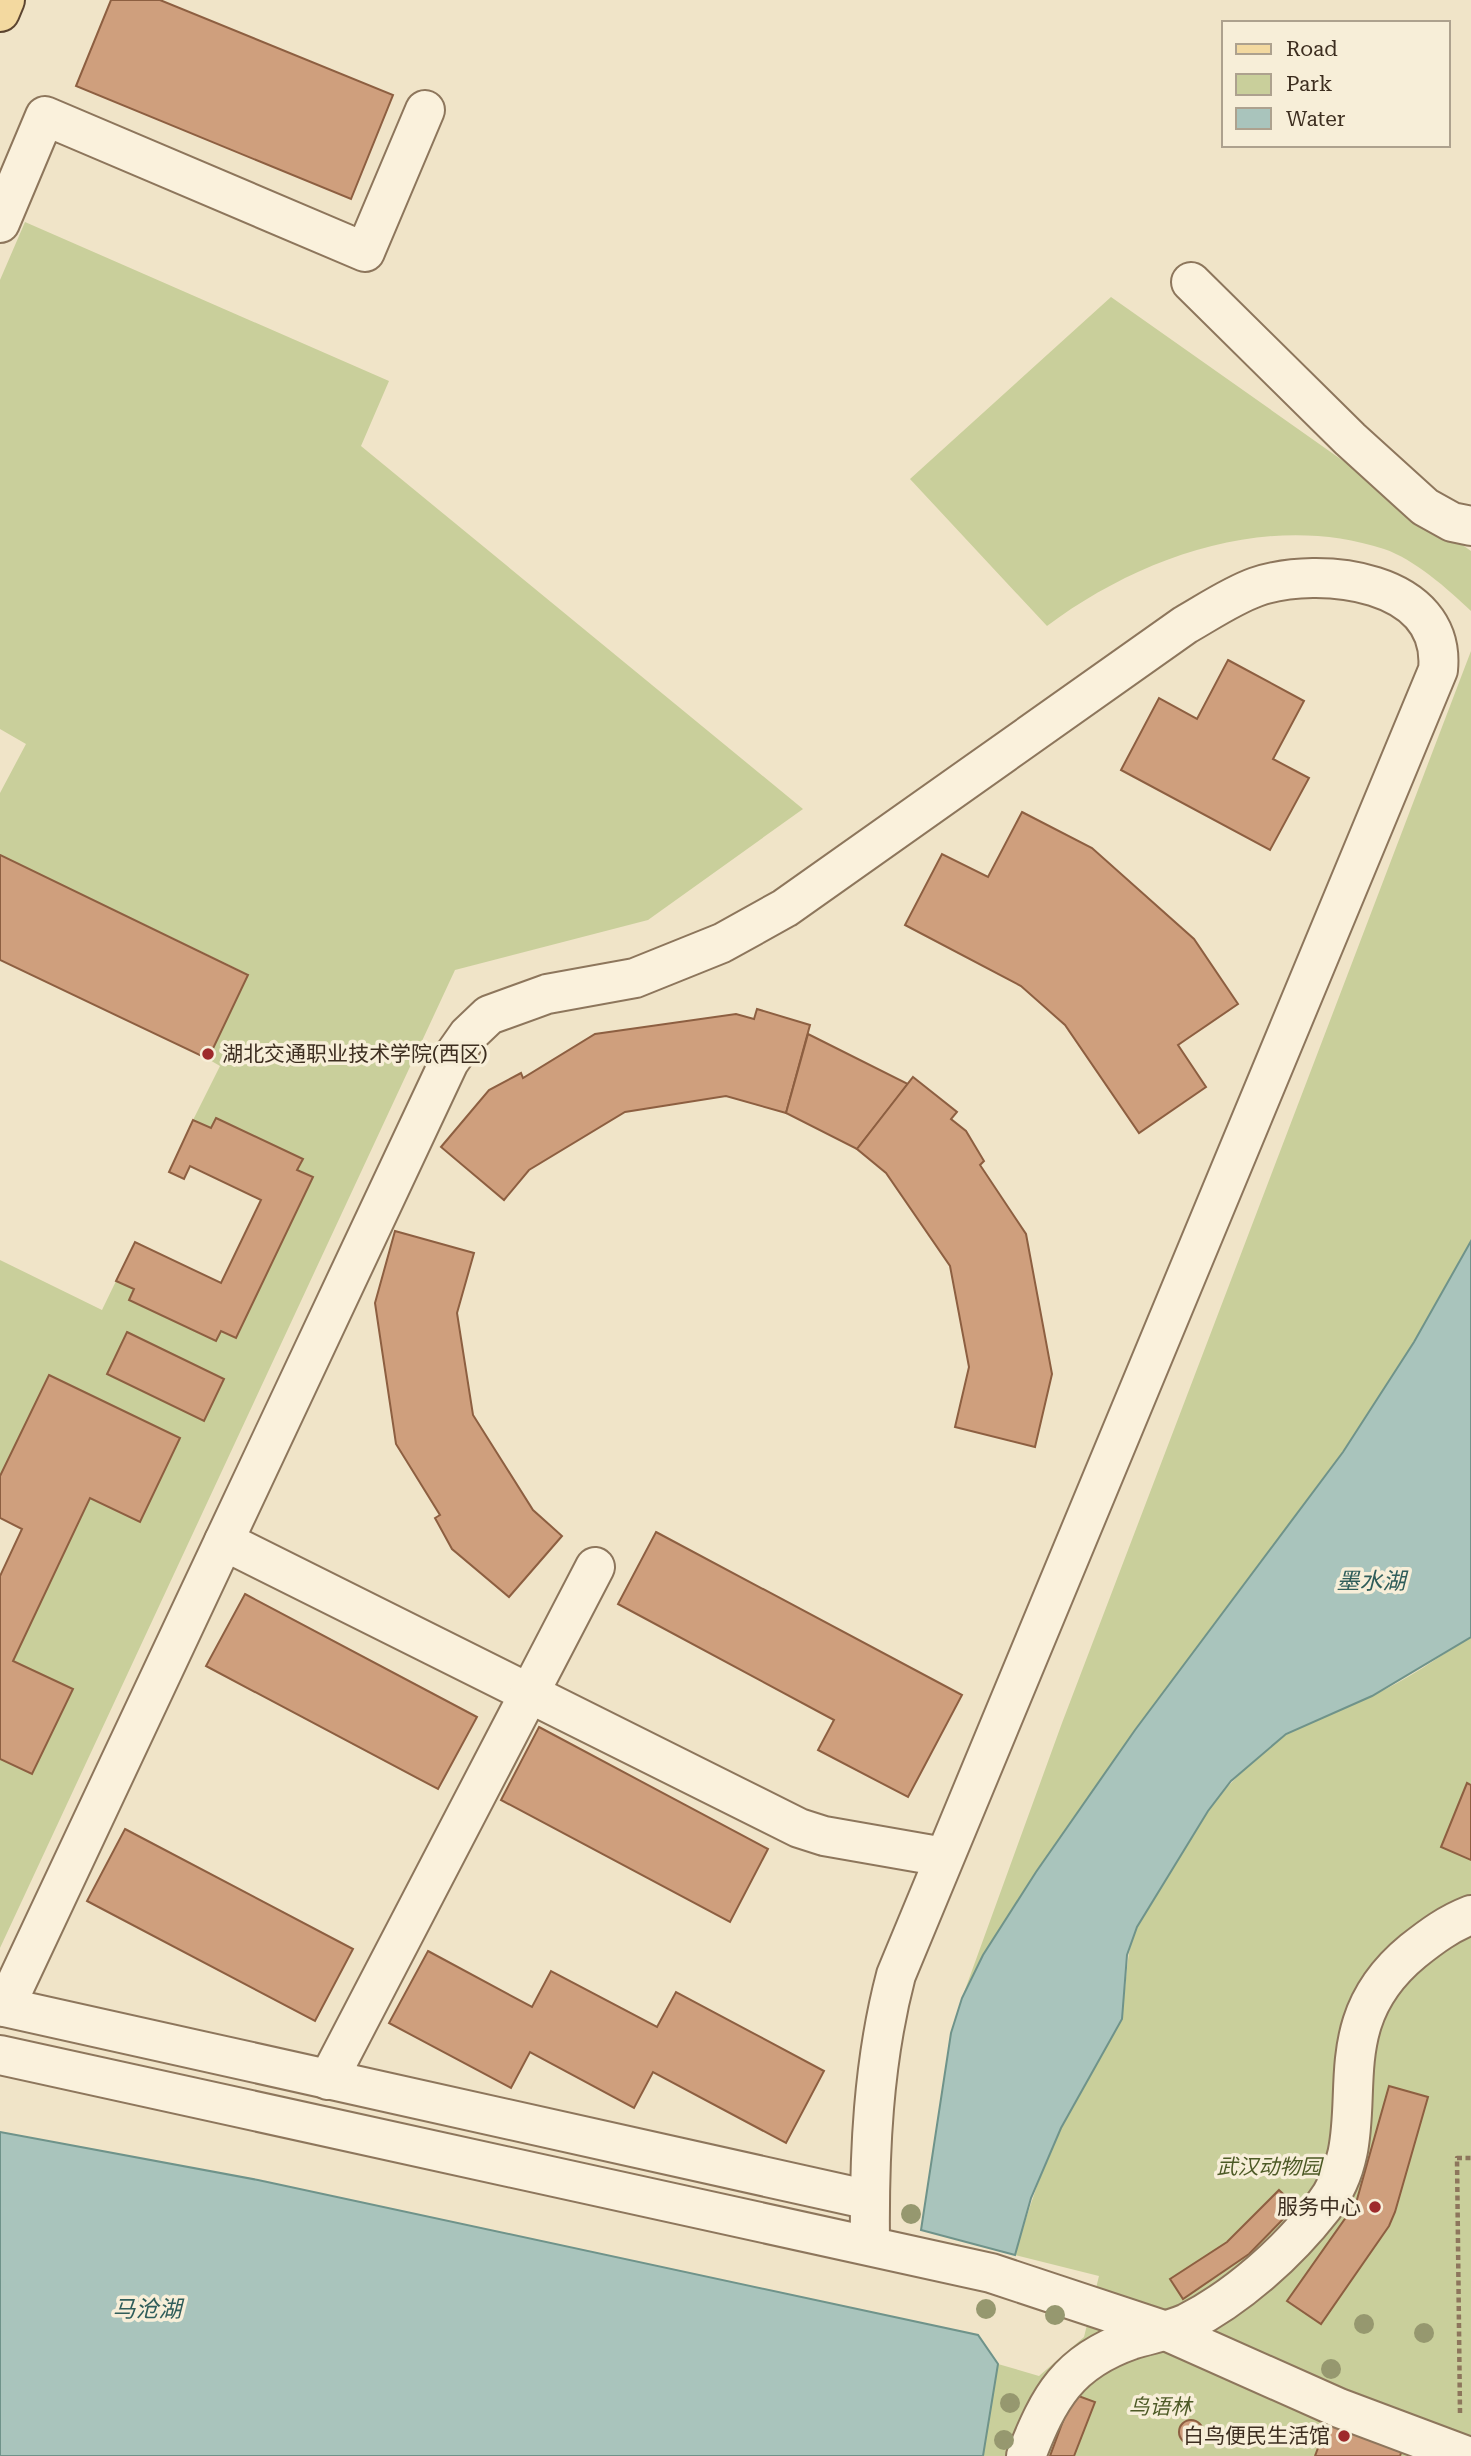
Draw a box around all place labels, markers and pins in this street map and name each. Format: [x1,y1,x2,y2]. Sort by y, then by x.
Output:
place label: 湖北交通职业技术学院(西区) [222,1042,488,1066]
marker: 湖北交通职业技术学院(西区) [200,1046,216,1062]
place label: 服务中心 [1277,2195,1361,2219]
marker: 服务中心 [1367,2199,1383,2215]
place label: 白鸟便民生活馆 [1183,2424,1330,2448]
marker: 白鸟便民生活馆 [1336,2428,1352,2444]

